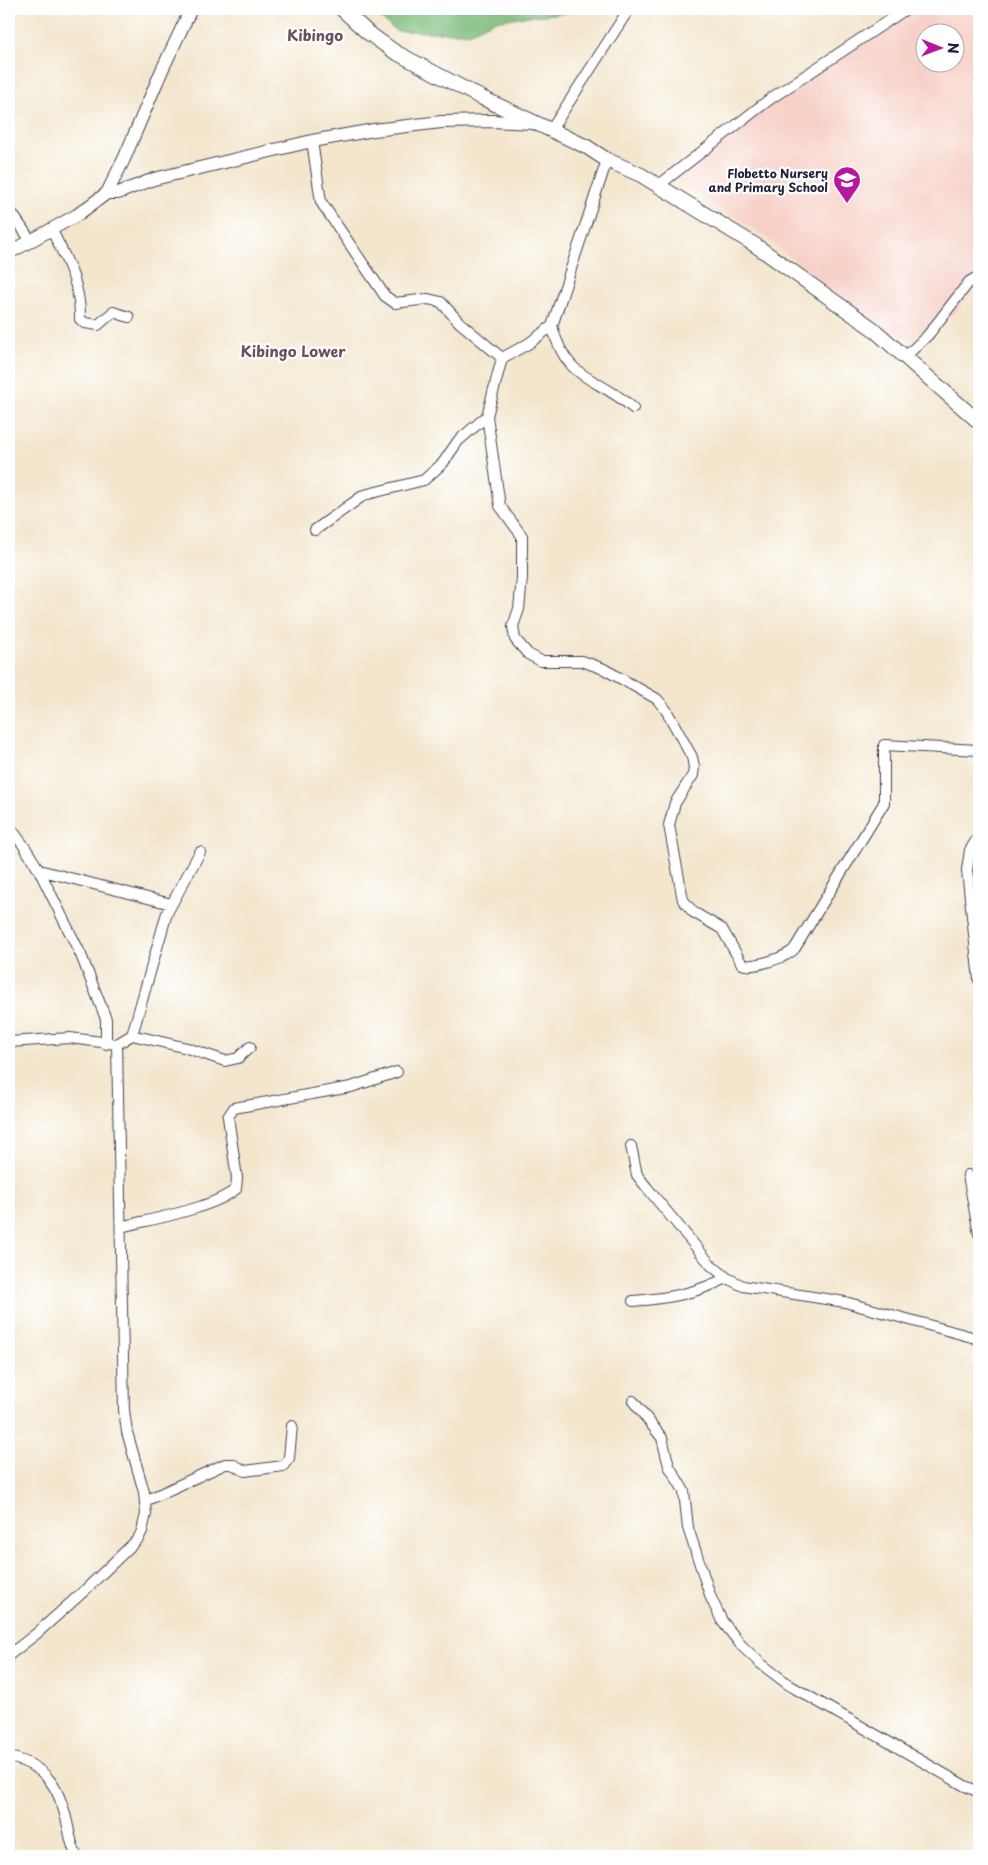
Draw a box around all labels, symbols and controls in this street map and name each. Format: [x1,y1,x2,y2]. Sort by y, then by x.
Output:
north arrow [916,22,966,72]
district label: Kibingo [287,23,343,46]
text: N [943,43,964,54]
place label: Flobetto Nursery and Primary School [709,164,828,196]
school or university icon: Flobetto Nursery and Primary School [832,165,862,204]
district label: Kibingo Lower [240,339,346,362]

